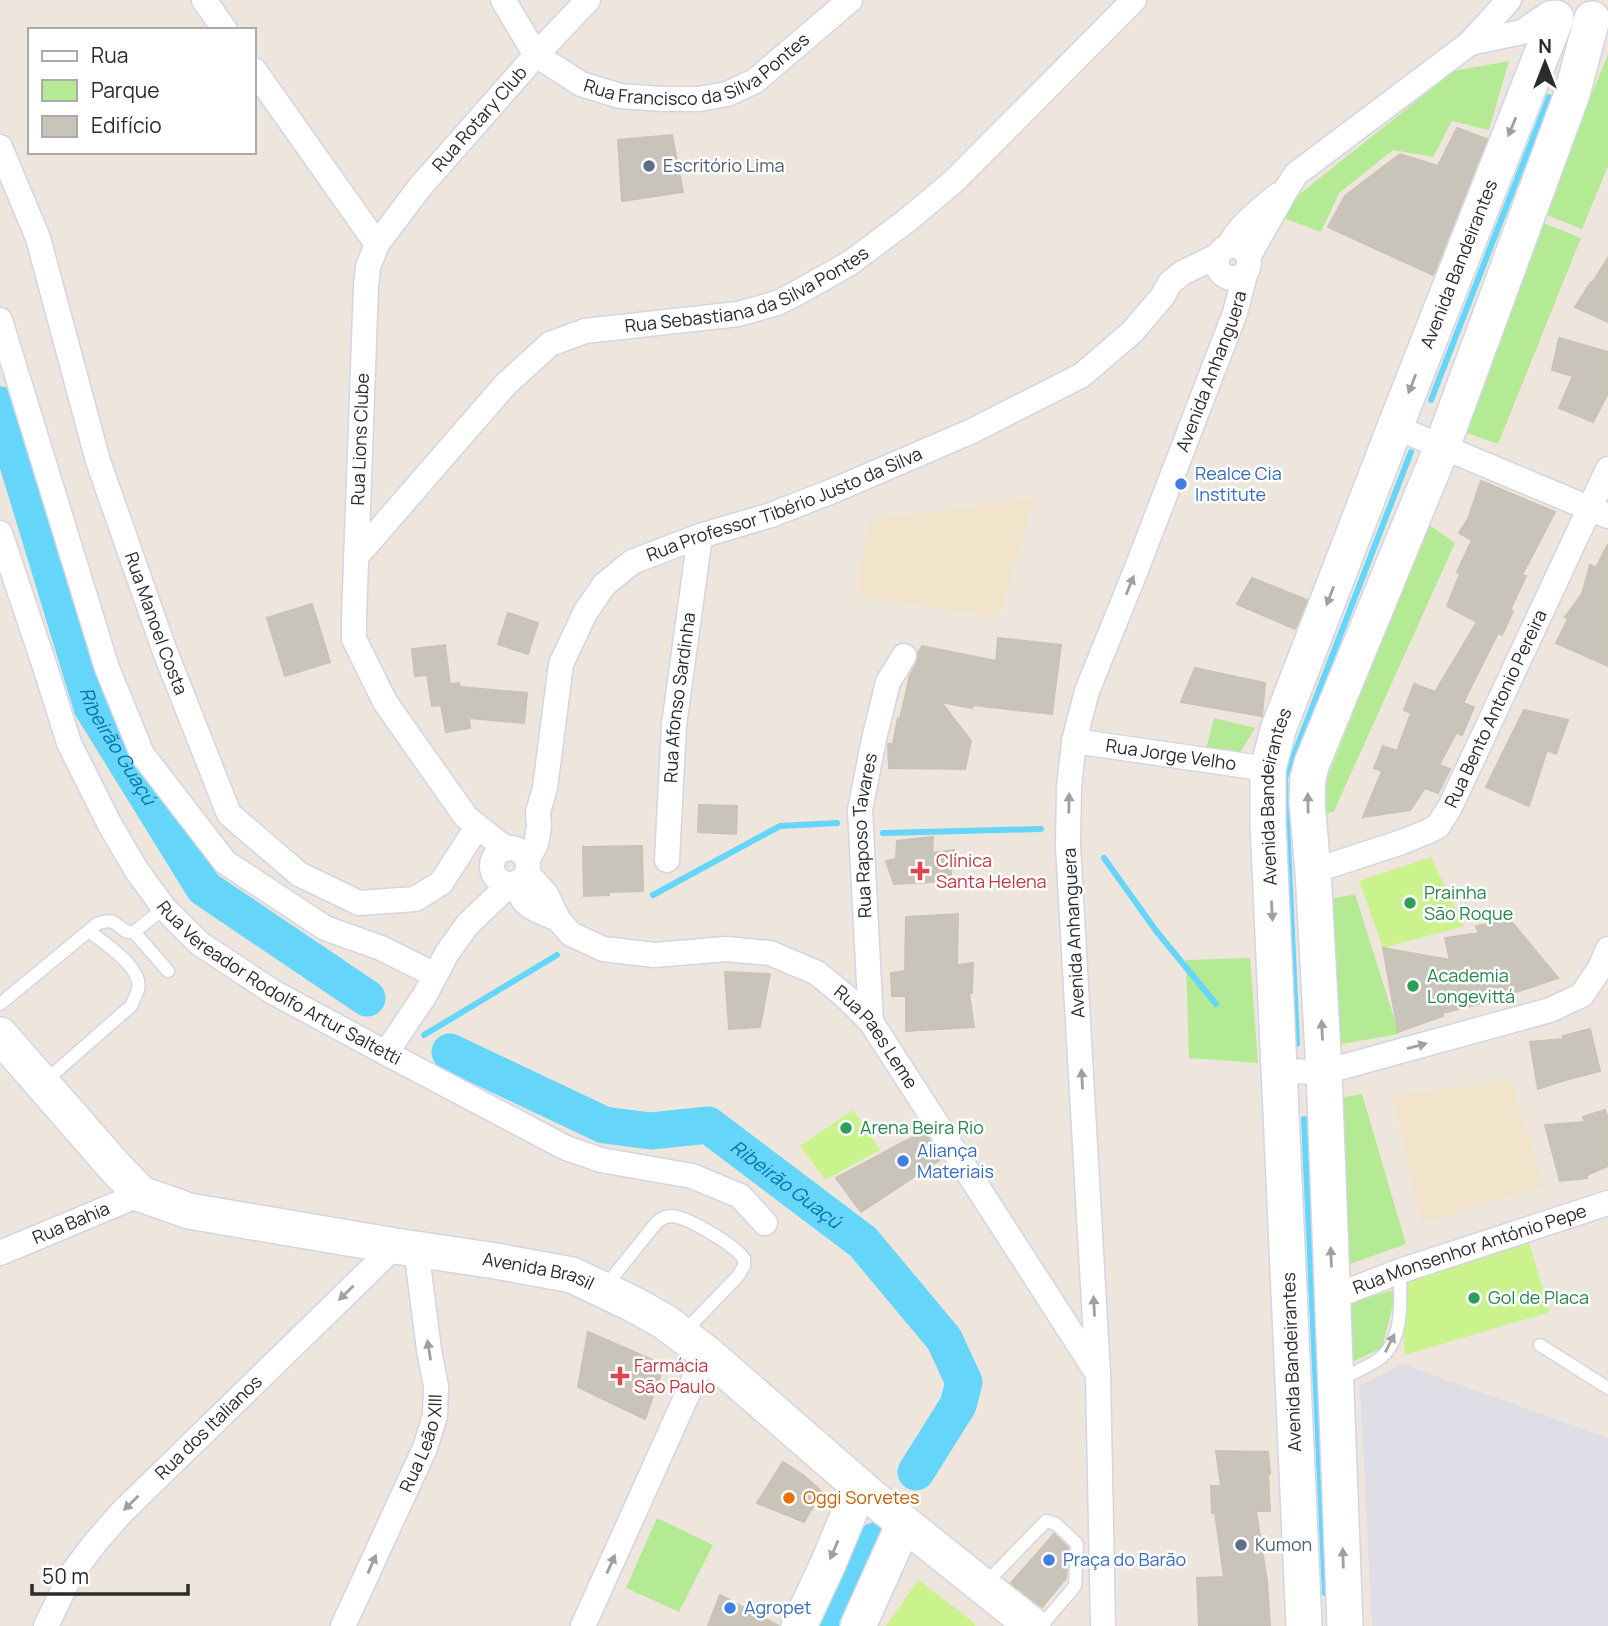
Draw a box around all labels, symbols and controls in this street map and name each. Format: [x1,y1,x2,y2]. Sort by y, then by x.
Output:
street label: Rua Francisco da Silva Pontes [581,27,814,110]
legend [28,28,256,154]
north arrow [1510,28,1580,98]
text: N [1538,33,1552,59]
text: Rua [91,41,128,69]
street label: Rua Rotary Club [426,61,532,176]
text: Parque [91,76,160,104]
text: Edifício [91,111,162,139]
one-way arrow [1507,116,1518,137]
place label: Escritório Lima [663,153,784,177]
marker: Escritório Lima [641,158,657,174]
street label: Avenida Bandeirantes [1414,176,1502,352]
street label: Rua Sebastiana da Silva Pontes [623,240,873,338]
street label: Avenida Anhanguera [1170,288,1251,455]
street label: Rua Lions Clube [345,373,374,506]
one-way arrow [1406,374,1417,395]
street label: Rua Professor Tibério Justo da Silva [643,441,925,566]
place label: Realce Cia Institute [1195,461,1282,506]
marker: Realce Cia Institute [1173,476,1189,492]
street label: Rua Manoel Costa [120,548,194,698]
one-way arrow [1124,575,1135,596]
one-way arrow [1324,586,1335,607]
street label: Rua Bento Antonio Pereira [1438,605,1552,811]
street label: Rua Afonso Sardinha [658,611,700,783]
water label: Ribeirão Guaçú [74,684,163,811]
street label: Avenida Bandeirantes [1255,704,1296,886]
street label: Rua Jorge Velho [1104,733,1238,775]
street label: Rua Raposo Tavares [847,751,882,919]
one-way arrow [1063,791,1075,813]
one-way arrow [1302,792,1313,814]
street label: Avenida Anhanguera [1057,847,1089,1019]
place label: Clínica Santa Helena [936,848,1047,893]
marker: Clínica Santa Helena [910,861,930,881]
place label: Prainha São Roque [1424,880,1513,925]
marker: Prainha São Roque [1402,895,1418,911]
street label: Rua Vereador Rodolfo Artur Saltetti [152,896,406,1070]
one-way arrow [1267,900,1278,922]
place label: Academia Longevittá [1427,963,1515,1008]
marker: Academia Longevittá [1405,978,1421,994]
street label: Rua Paes Leme [830,979,924,1093]
one-way arrow [1316,1018,1327,1040]
one-way arrow [1407,1041,1428,1051]
one-way arrow [1076,1068,1087,1090]
place label: Arena Beira Rio [860,1115,984,1139]
marker: Arena Beira Rio [838,1120,854,1136]
water label: Ribeirão Guaçú [725,1134,848,1235]
place label: Aliança Materiais [917,1138,994,1183]
marker: Aliança Materiais [895,1153,911,1169]
street label: Rua Bahia [28,1196,113,1249]
street label: Rua Monsenhor António Pepe [1349,1198,1589,1299]
street label: Avenida Brasil [481,1246,599,1295]
one-way arrow [1326,1246,1337,1268]
street label: Avenida Bandeirantes [1276,1272,1306,1452]
one-way arrow [338,1285,355,1302]
place label: Gol de Placa [1488,1285,1589,1309]
marker: Gol de Placa [1466,1290,1482,1306]
one-way arrow [1089,1295,1100,1317]
one-way arrow [1384,1332,1396,1352]
one-way arrow [424,1339,435,1361]
place label: Farmácia São Paulo [634,1353,715,1398]
marker: Farmácia São Paulo [612,1368,628,1384]
street label: Rua dos Italianos [149,1369,267,1484]
street label: Rua Leão XIII [393,1394,447,1496]
place label: Oggi Sorvetes [803,1485,920,1509]
marker: Oggi Sorvetes [781,1490,797,1506]
one-way arrow [122,1495,139,1512]
place label: Kumon [1255,1532,1312,1556]
marker: Kumon [1233,1537,1249,1553]
one-way arrow [828,1540,839,1561]
place label: Praça do Barão [1063,1547,1186,1571]
one-way arrow [1337,1547,1348,1569]
scale bar [32,1552,187,1596]
marker: Praça do Barão [1041,1552,1057,1568]
one-way arrow [366,1554,378,1574]
one-way arrow [605,1554,617,1574]
text: 50 m [42,1562,89,1590]
place label: Agropet [744,1595,811,1619]
marker: Agropet [722,1600,738,1616]

